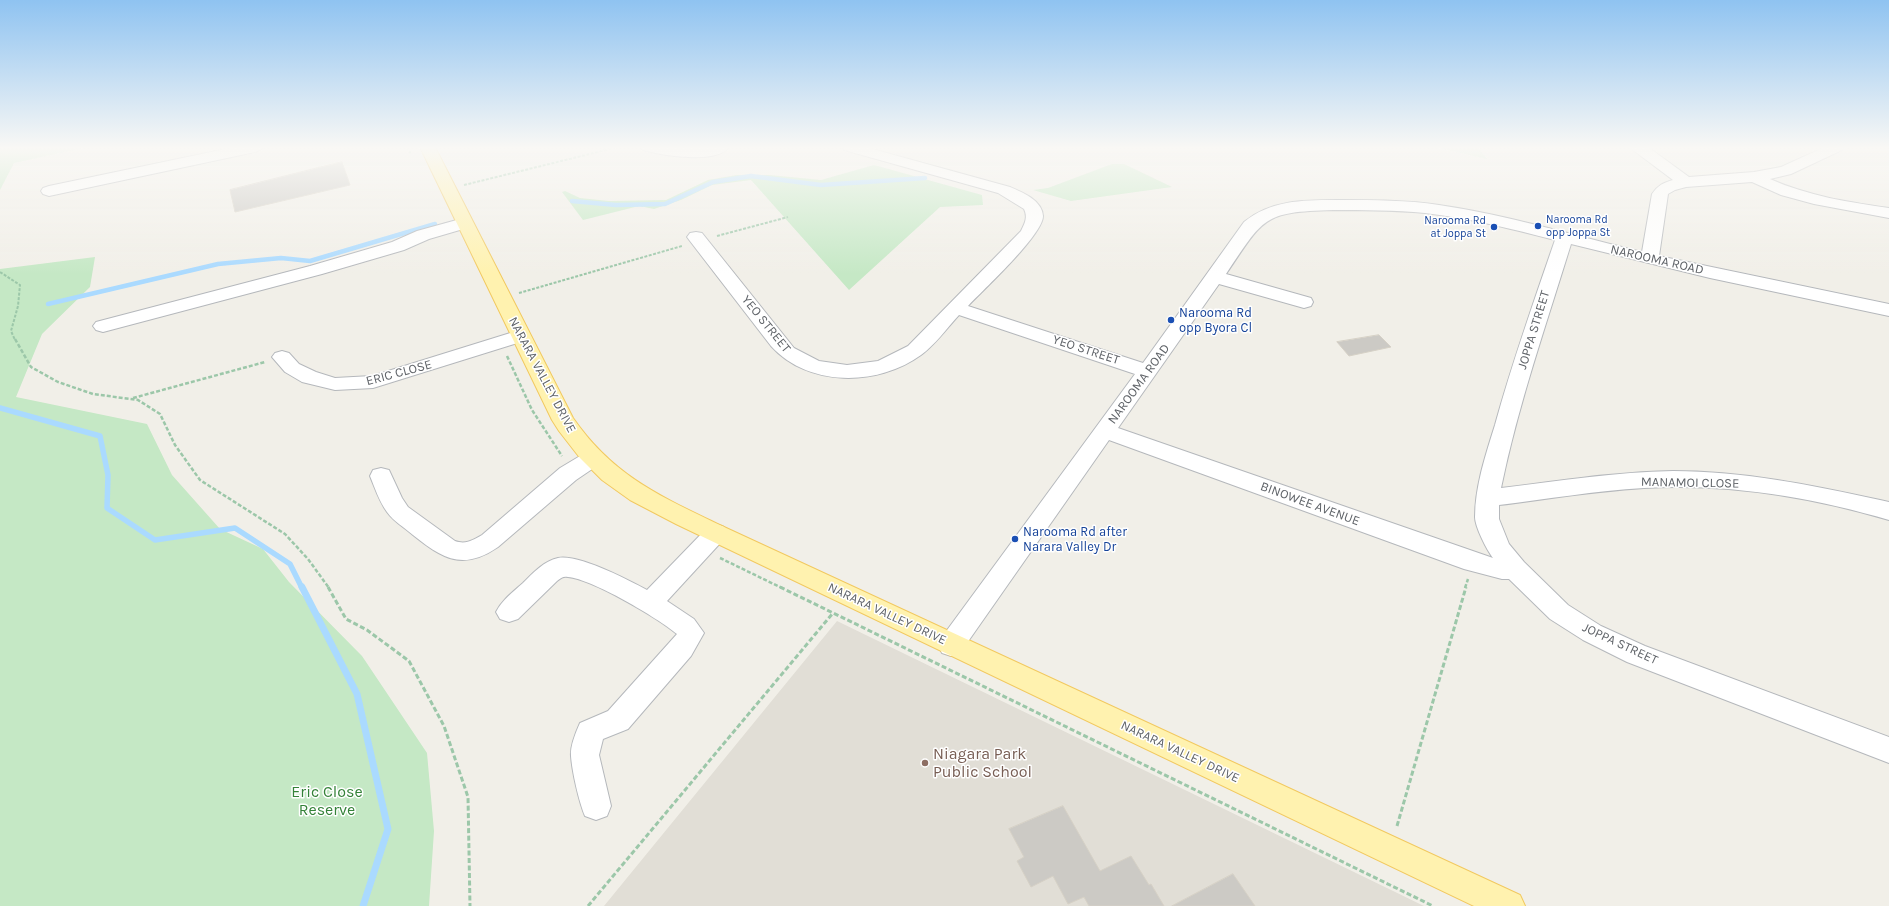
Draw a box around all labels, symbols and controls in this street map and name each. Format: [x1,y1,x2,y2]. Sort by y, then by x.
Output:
place label: Narooma Rd opp Joppa St [1546,213,1610,239]
place label: Narooma Rd at Joppa St [1424,214,1486,240]
marker: Narooma Rd opp Joppa St [1533,221,1543,231]
marker: Narooma Rd at Joppa St [1489,222,1499,232]
street label: NAROOMA ROAD [1609,242,1705,278]
street label: JOPPA STREET [1515,289,1553,371]
street label: YEO STREET [738,292,794,356]
place label: Narooma Rd opp Byora Cl [1179,305,1252,336]
street label: NARARA VALLEY DRIVE [505,314,579,436]
marker: Narooma Rd opp Byora Cl [1166,315,1176,325]
street label: YEO STREET [1051,332,1121,368]
street label: NAROOMA ROAD [1105,341,1173,427]
street label: ERIC CLOSE [364,357,434,389]
street label: MANAMOI CLOSE [1641,474,1739,492]
street label: BINOWEE AVENUE [1258,479,1362,529]
place label: Narooma Rd after Narara Valley Dr [1023,524,1127,555]
marker: Narooma Rd after Narara Valley Dr [1010,534,1020,544]
street label: NARARA VALLEY DRIVE [825,580,949,648]
street label: JOPPA STREET [1580,620,1660,668]
street label: NARARA VALLEY DRIVE [1118,718,1242,786]
place label: Niagara Park Public School [933,744,1032,782]
marker: Niagara Park Public School [920,758,930,768]
park label: Eric Close Reserve [291,782,363,820]

